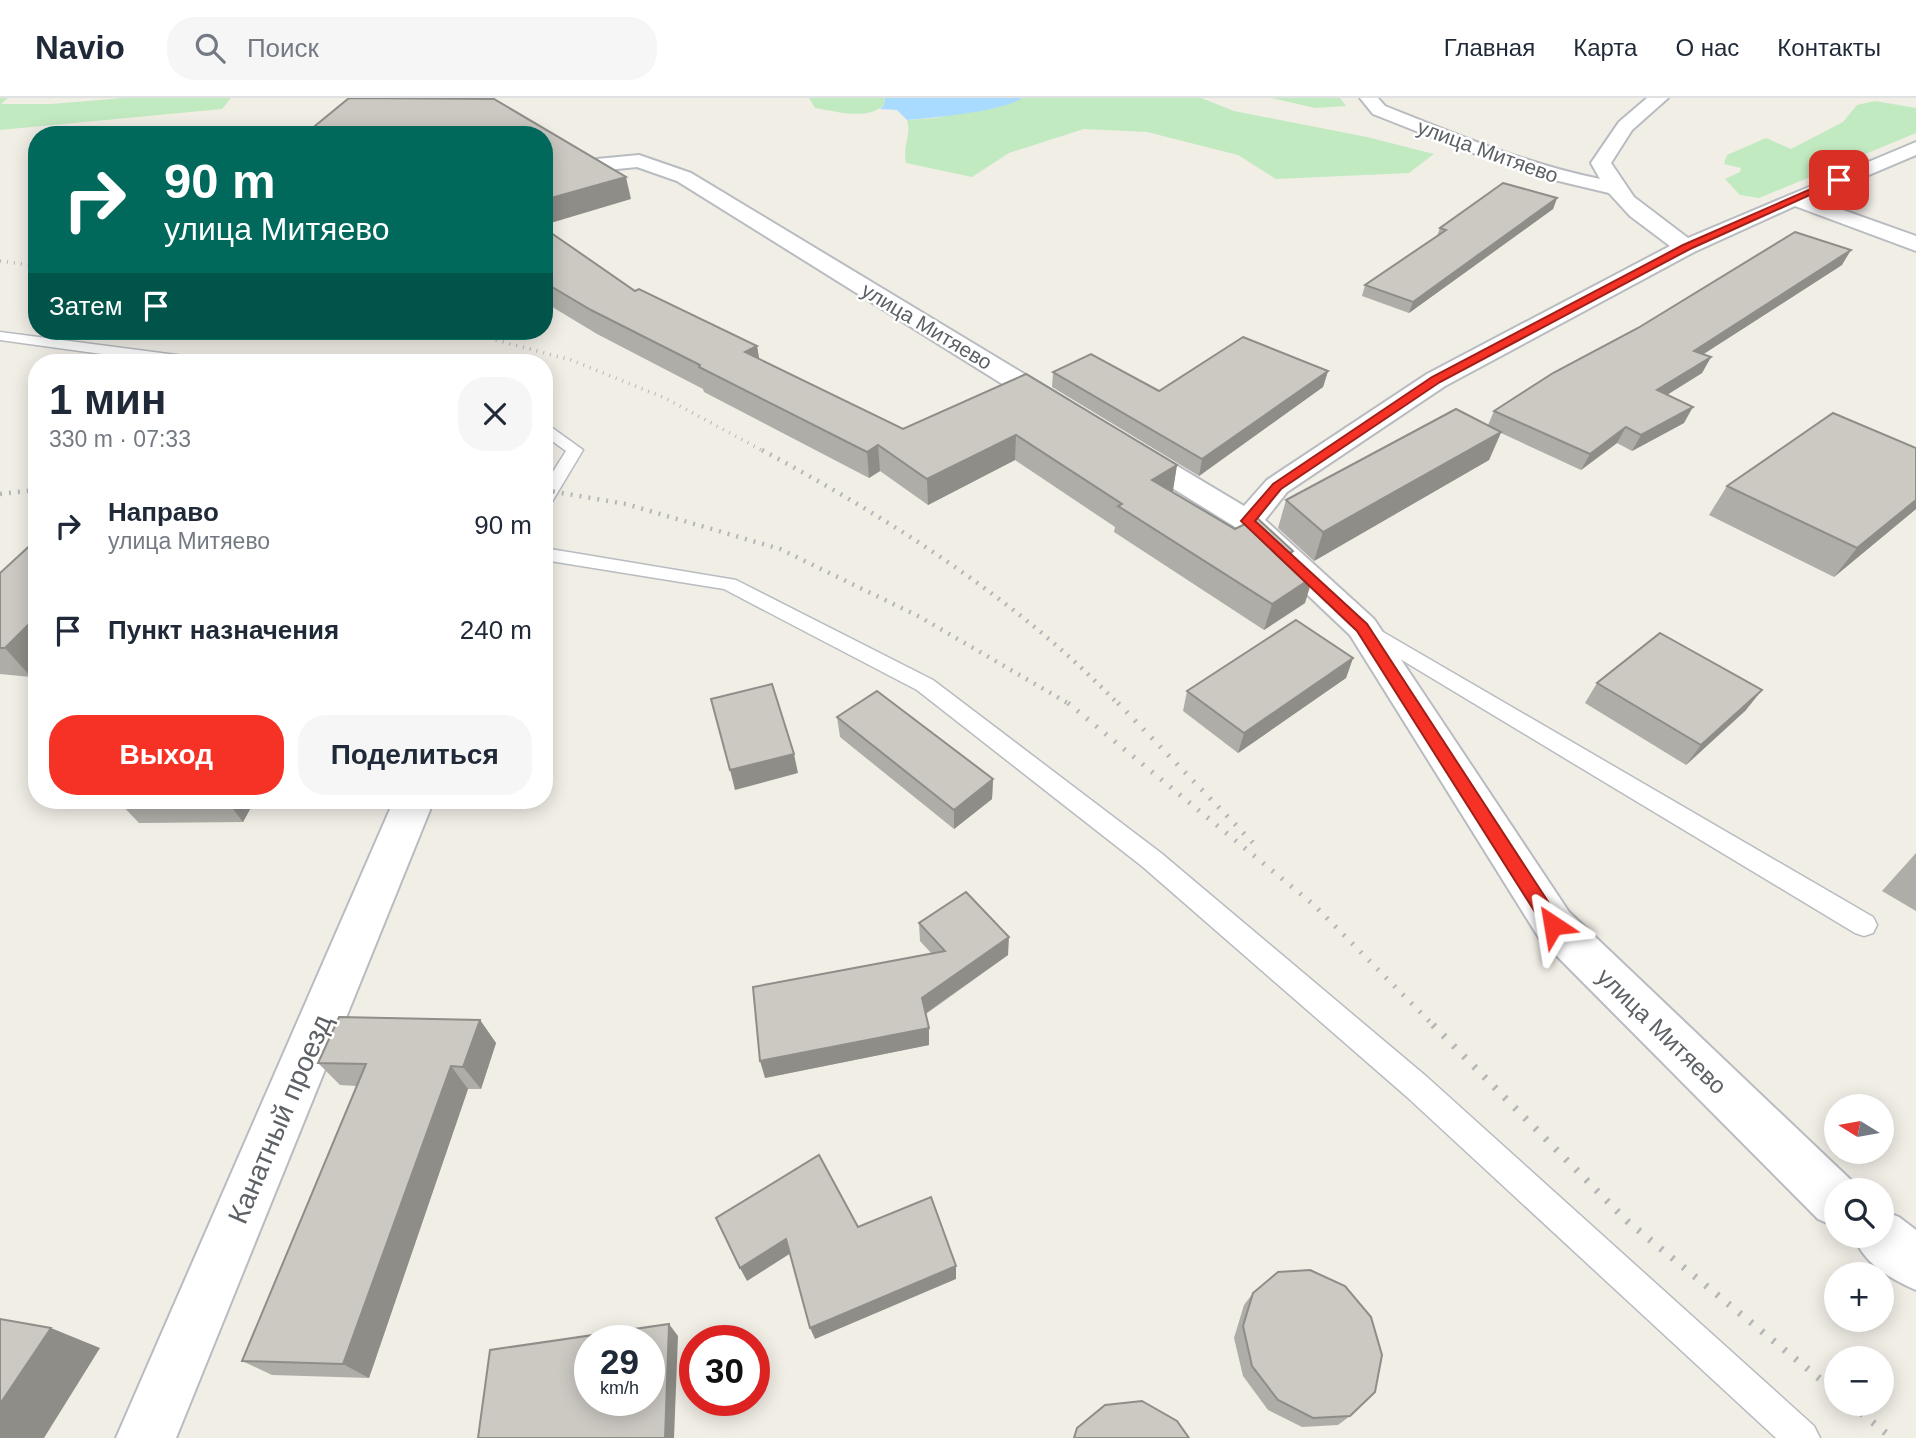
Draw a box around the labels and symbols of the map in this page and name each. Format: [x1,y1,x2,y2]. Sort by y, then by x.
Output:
street label: улица Митяево [1415,115,1561,187]
pin [1809,150,1869,210]
street label: улица Митяево [858,278,996,374]
position arrow [1516,888,1590,962]
street label: улица Митяево [1592,963,1732,1099]
street label: Канатный проезд [222,1010,338,1228]
north arrow [1824,1094,1894,1164]
speed limit sign: 30 [679,1325,770,1416]

